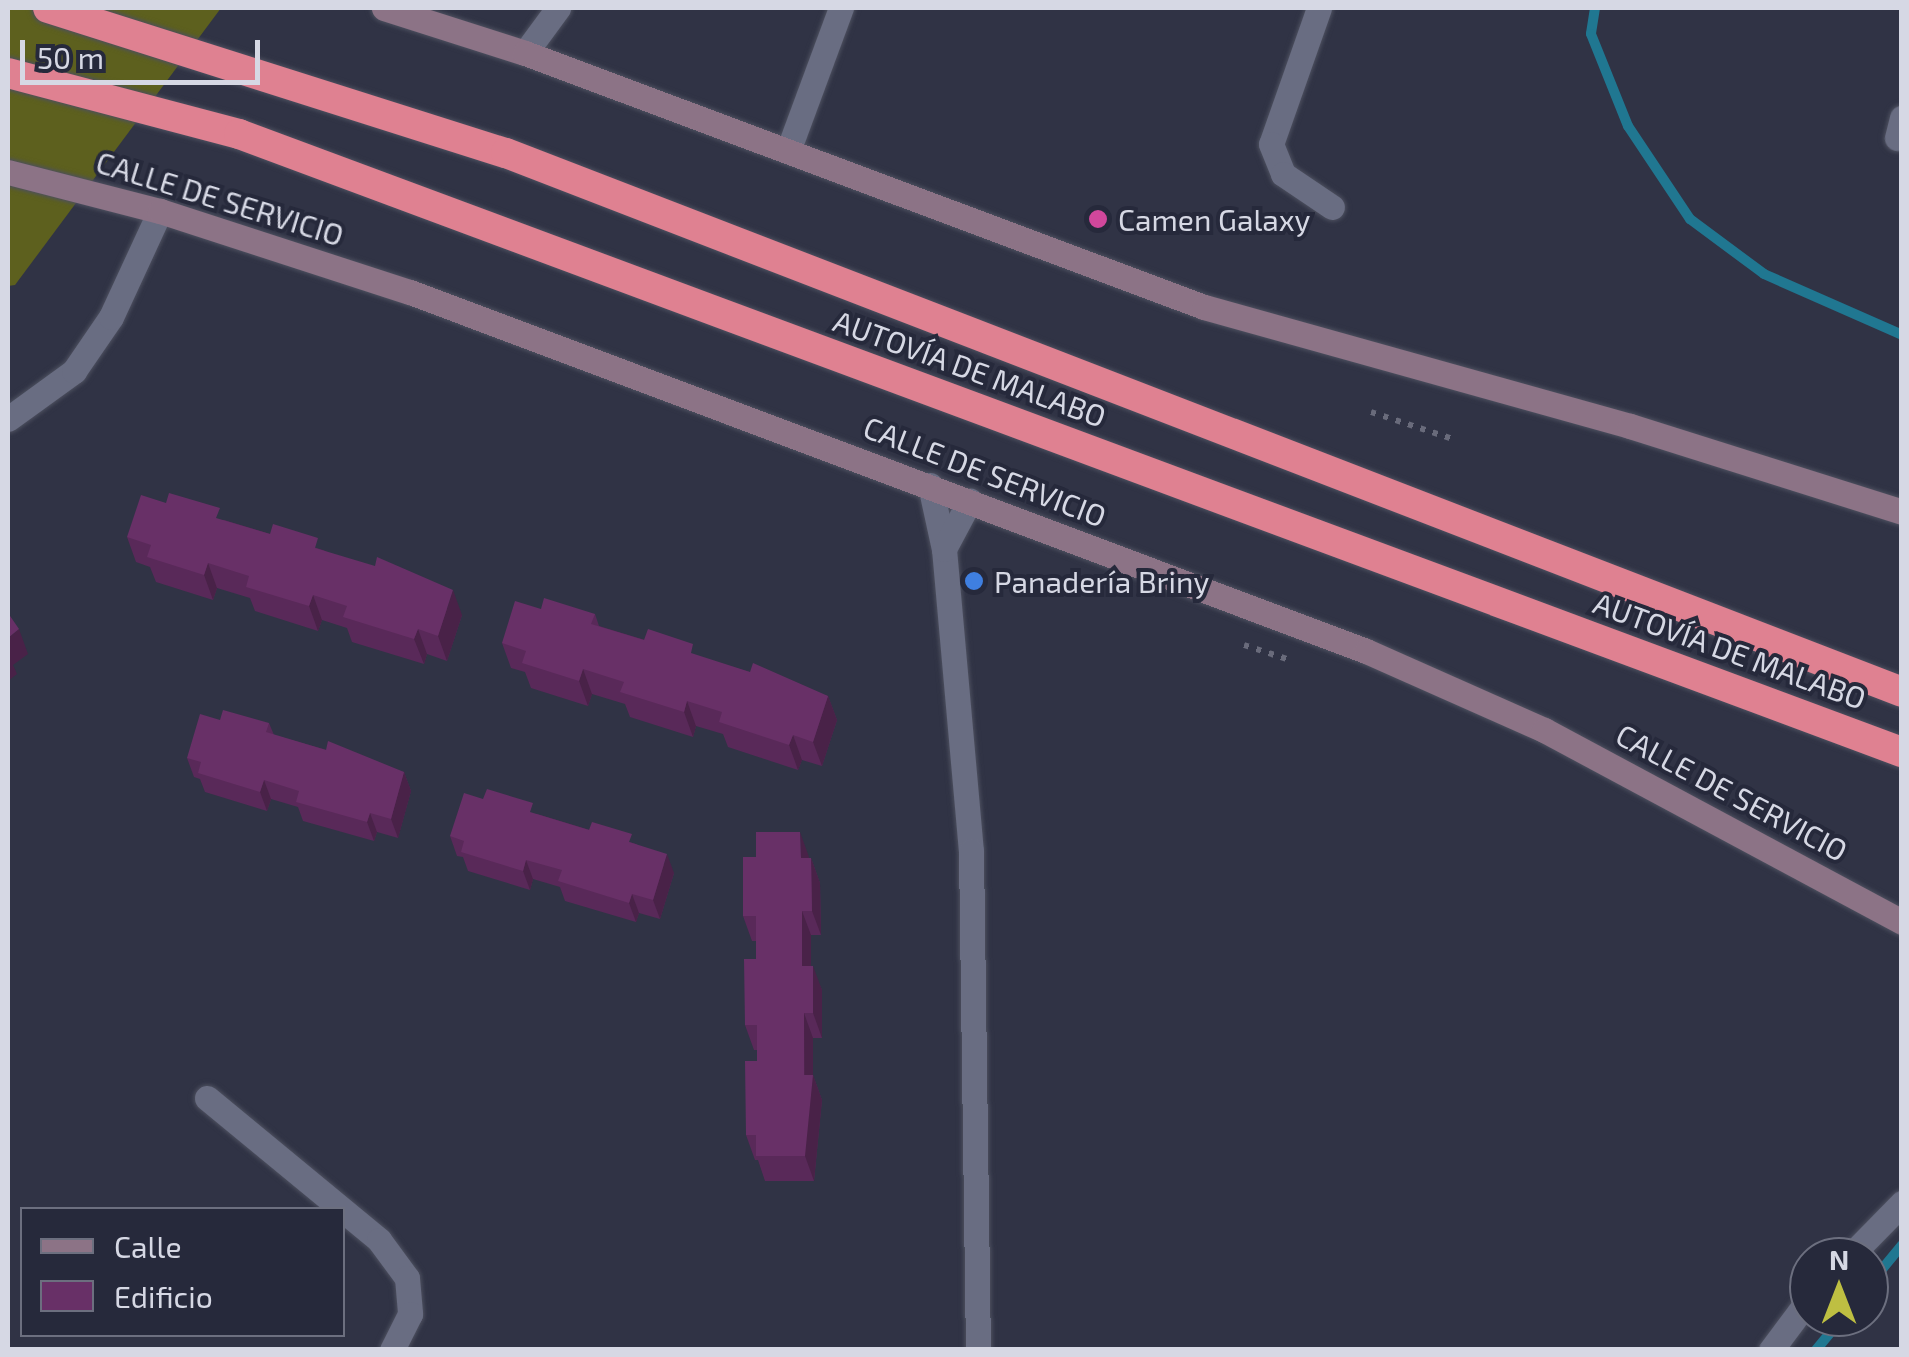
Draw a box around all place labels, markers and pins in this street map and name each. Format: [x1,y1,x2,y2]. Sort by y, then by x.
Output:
place label: Camen Galaxy [1118,201,1310,237]
marker: Camen Galaxy [1087,208,1109,230]
place label: Panadería Briny [994,563,1209,599]
marker: Panadería Briny [963,570,985,592]

